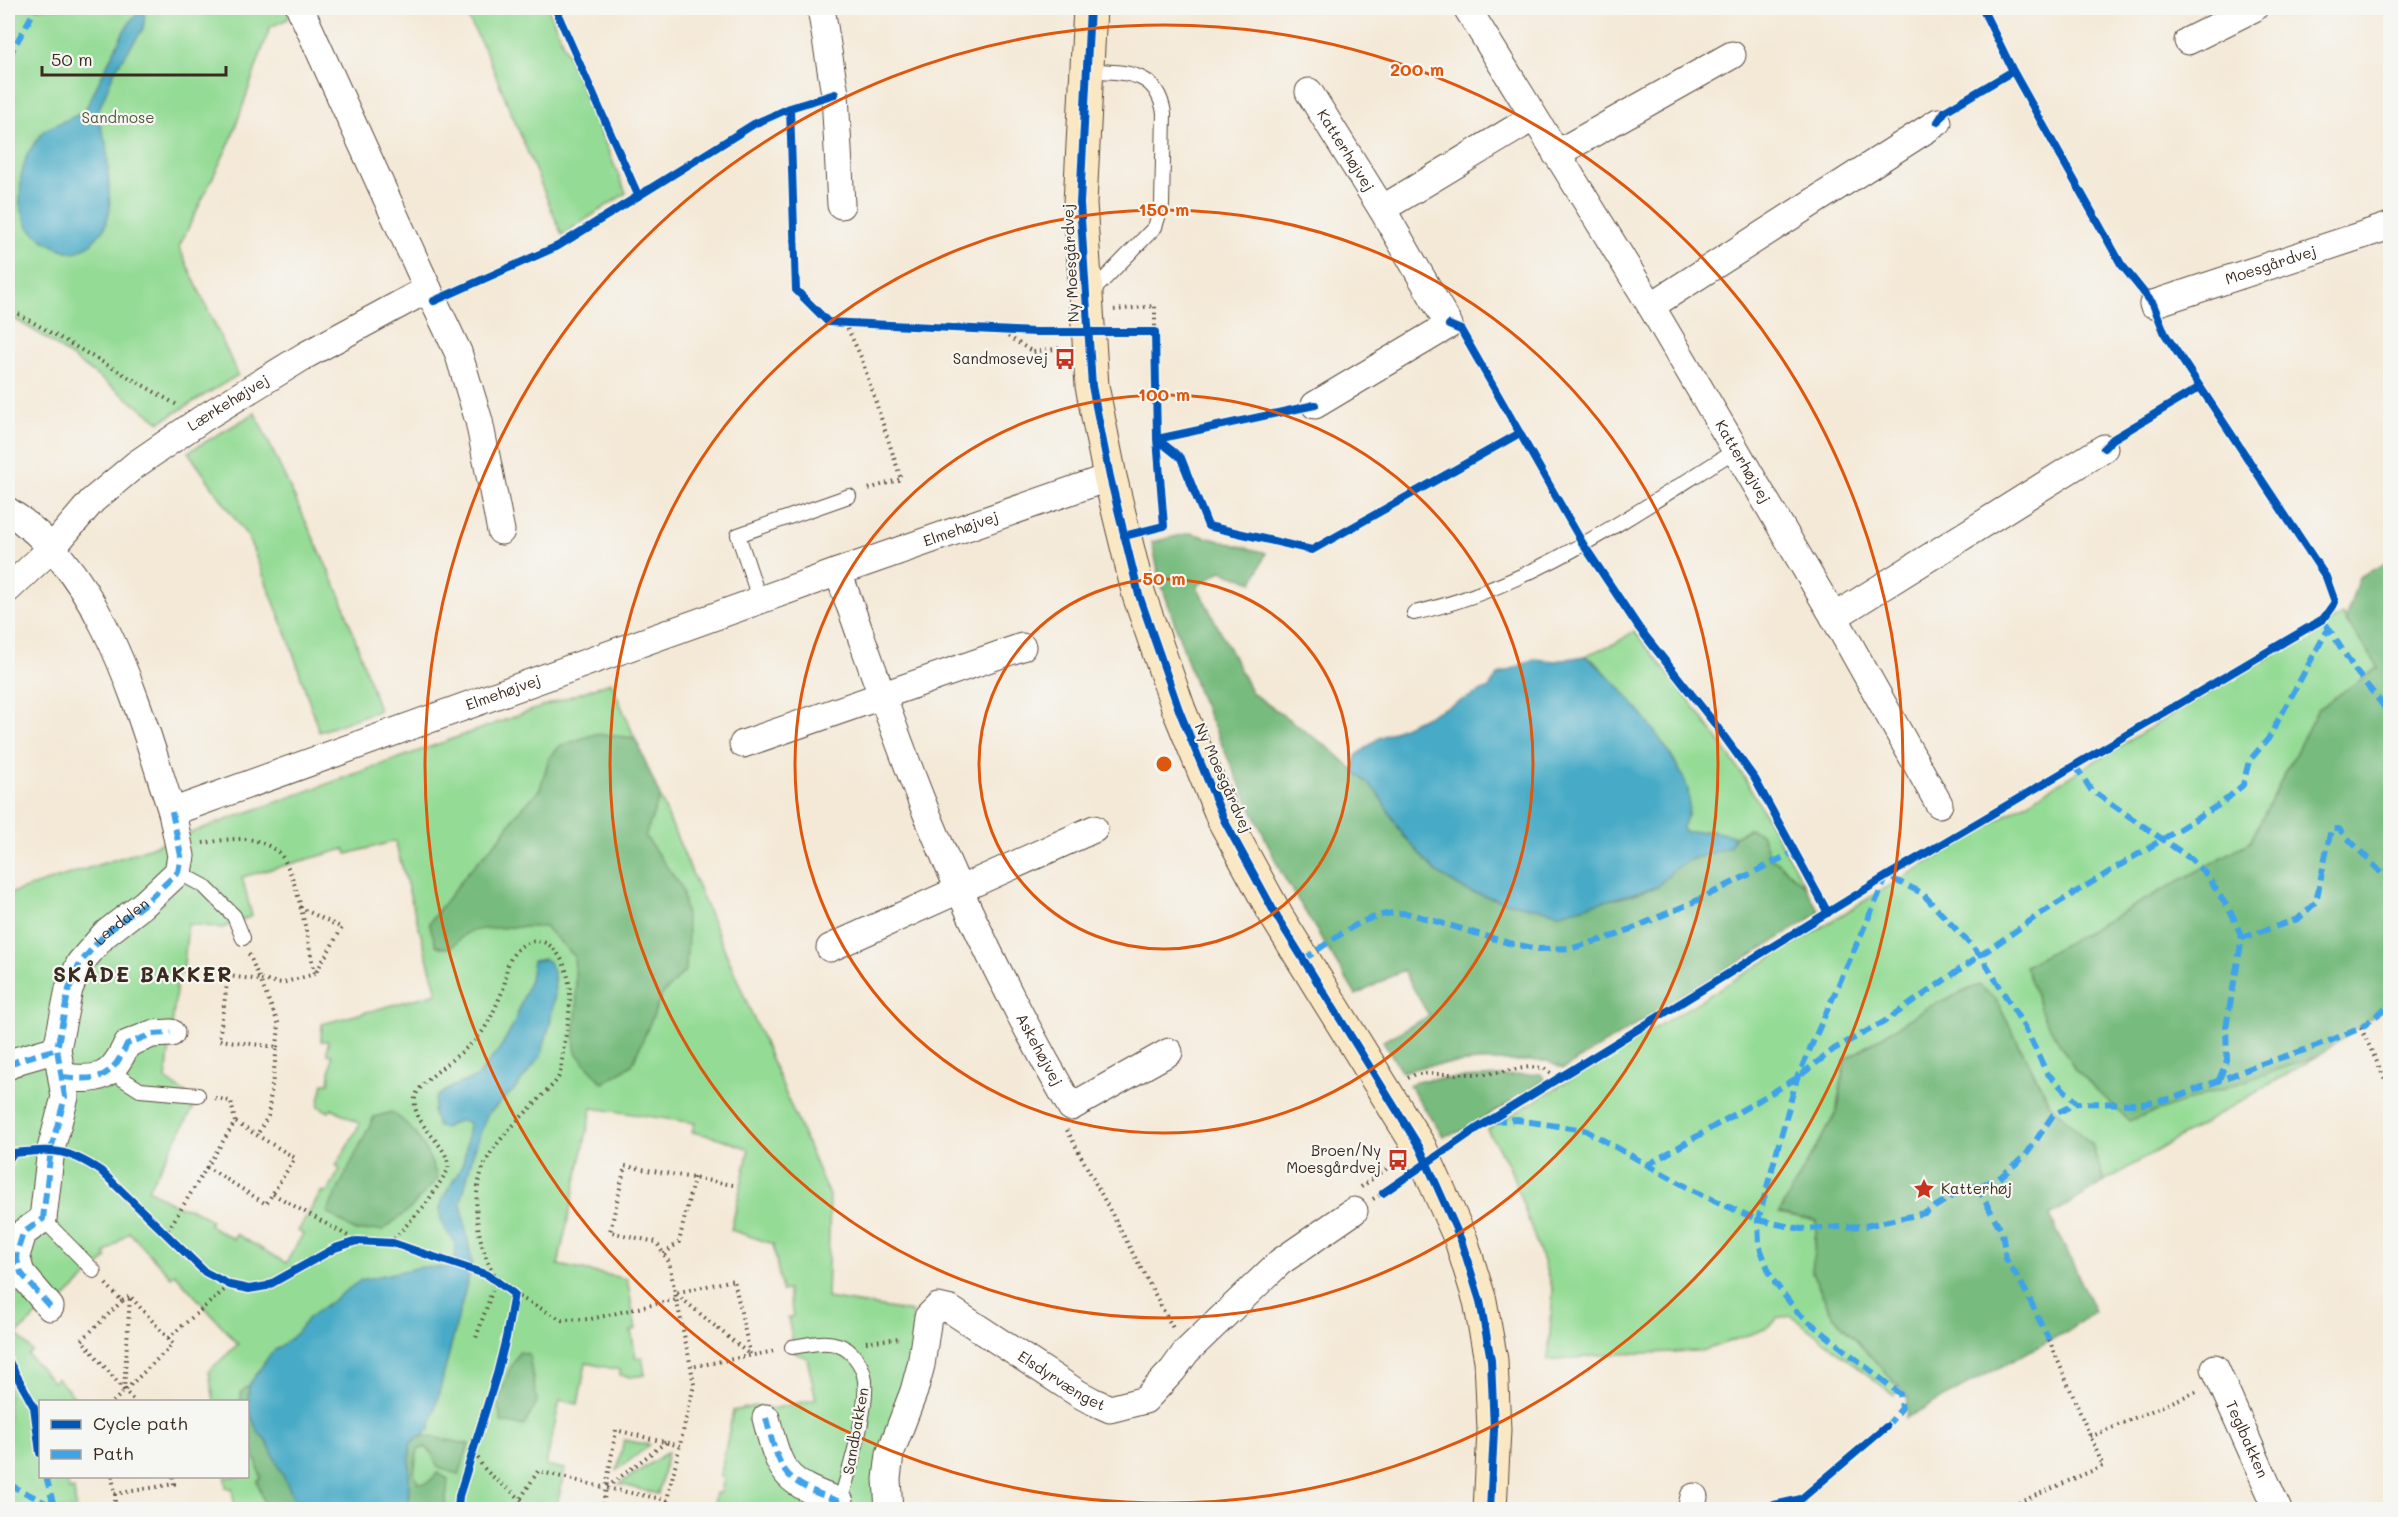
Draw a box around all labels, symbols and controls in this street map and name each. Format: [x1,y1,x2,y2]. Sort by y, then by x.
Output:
scale bar [42,39,226,77]
text: 50 m [51,47,93,71]
text: 200 m [1390,57,1444,81]
street label: Katterhøjvej [1313,105,1380,195]
park label: Sandmose [81,107,155,127]
text: 150 m [1139,197,1189,221]
street label: Ny Moesgårdvej [1057,203,1083,323]
street label: Moesgårdvej [2222,240,2319,289]
bus stop icon: Sandmosevej [1053,347,1077,371]
place label: Sandmosevej [953,348,1048,368]
street label: Lærkehøjvej [183,369,272,435]
text: 100 m [1138,382,1190,406]
street label: Katterhøjvej [1711,416,1776,507]
street label: Elmehøjvej [920,506,1001,550]
text: 50 m [1143,566,1185,590]
street label: Elmehøjvej [463,669,543,714]
street label: Ny Moesgårdvej [1191,719,1257,836]
centre of rings [1154,754,1174,774]
street label: Lerdalen [89,893,152,949]
district label: SKÅDE BAKKER [53,960,233,987]
street label: Askehøjvej [1012,1009,1068,1089]
place label: Broen/Ny Moesgårdvej [1286,1140,1381,1177]
bus stop icon: Broen/Ny Moesgårdvej [1386,1148,1410,1172]
place icon: Katterhøj [1912,1177,1936,1201]
place label: Katterhøj [1941,1178,2012,1198]
street label: Elsdyrvænget [1014,1346,1109,1415]
street label: Sandbakken [838,1386,873,1476]
street label: Teglbakken [2222,1397,2273,1481]
legend [39,1400,249,1478]
text: Cycle path [93,1411,188,1435]
text: Path [93,1441,133,1465]

